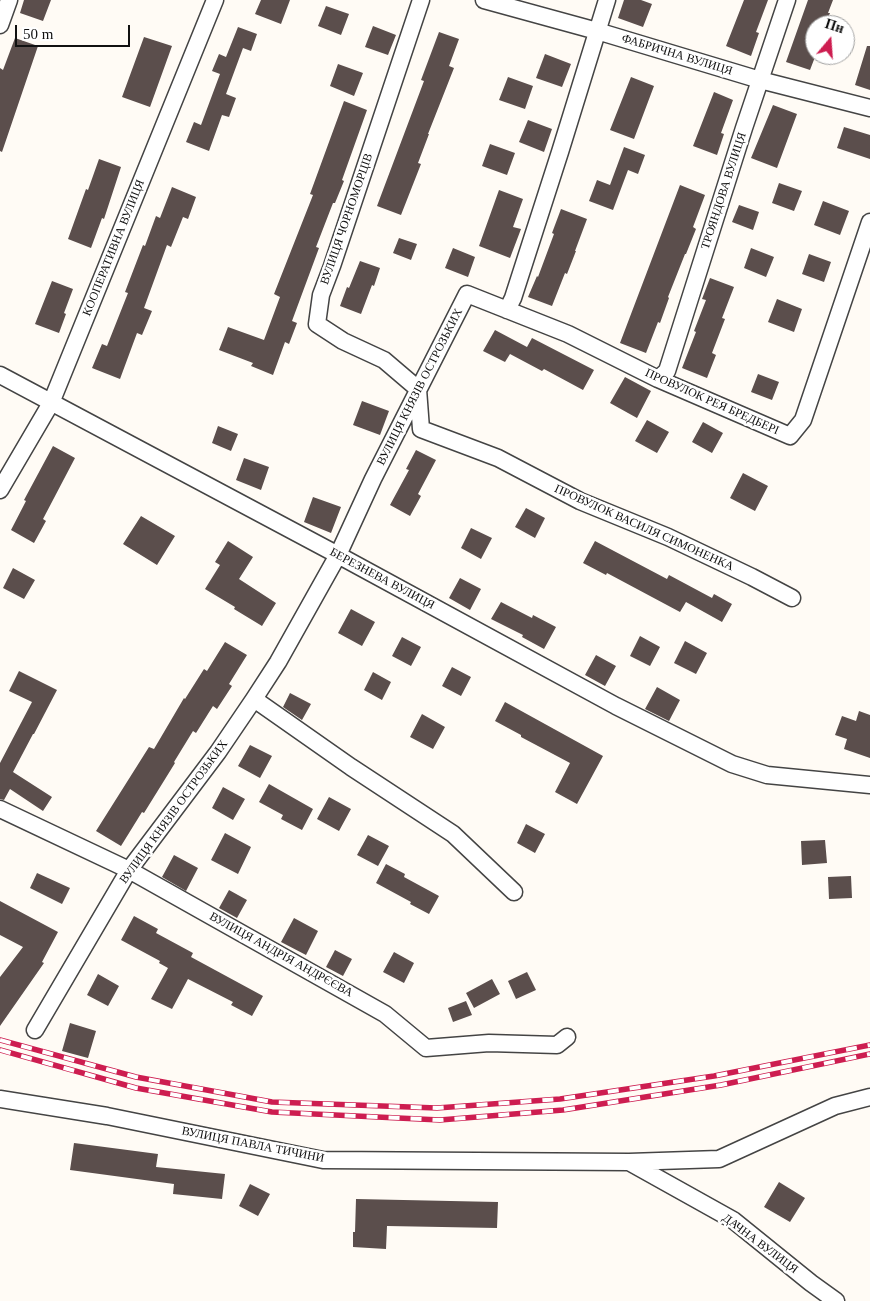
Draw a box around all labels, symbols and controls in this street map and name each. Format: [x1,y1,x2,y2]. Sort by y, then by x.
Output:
scale bar [18,15,132,47]
north arrow [805,15,855,65]
text: Пн [823,16,846,36]
text: 50 m [23,26,53,42]
street label: ФАБРИЧНА ВУЛИЦЯ [620,31,734,79]
street label: ТРОЯНДОВА ВУЛИЦЯ [698,131,750,251]
street label: ВУЛИЦЯ ЧОРНОМОРЦІВ [318,152,376,286]
street label: КООПЕРАТИВНА ВУЛИЦЯ [80,178,148,318]
street label: ВУЛИЦЯ КНЯЗІВ ОСТРОЗЬКИХ [374,306,466,468]
street label: ПРОВУЛОК РЕЯ БРЕДБЕРІ [643,366,781,438]
street label: ПРОВУЛОК ВАСИЛЯ СИМОНЕНКА [552,482,736,574]
street label: БЕРЕЗНЕВА ВУЛИЦЯ [327,545,437,613]
street label: ВУЛИЦЯ КНЯЗІВ ОСТРОЗЬКИХ [117,737,231,887]
street label: ВУЛИЦЯ АНДРІЯ АНДРЄЄВА [207,909,355,1001]
street label: ВУЛИЦЯ ПАВЛА ТИЧИНИ [180,1124,326,1166]
street label: ДАЧНА ВУЛИЦЯ [719,1211,801,1277]

